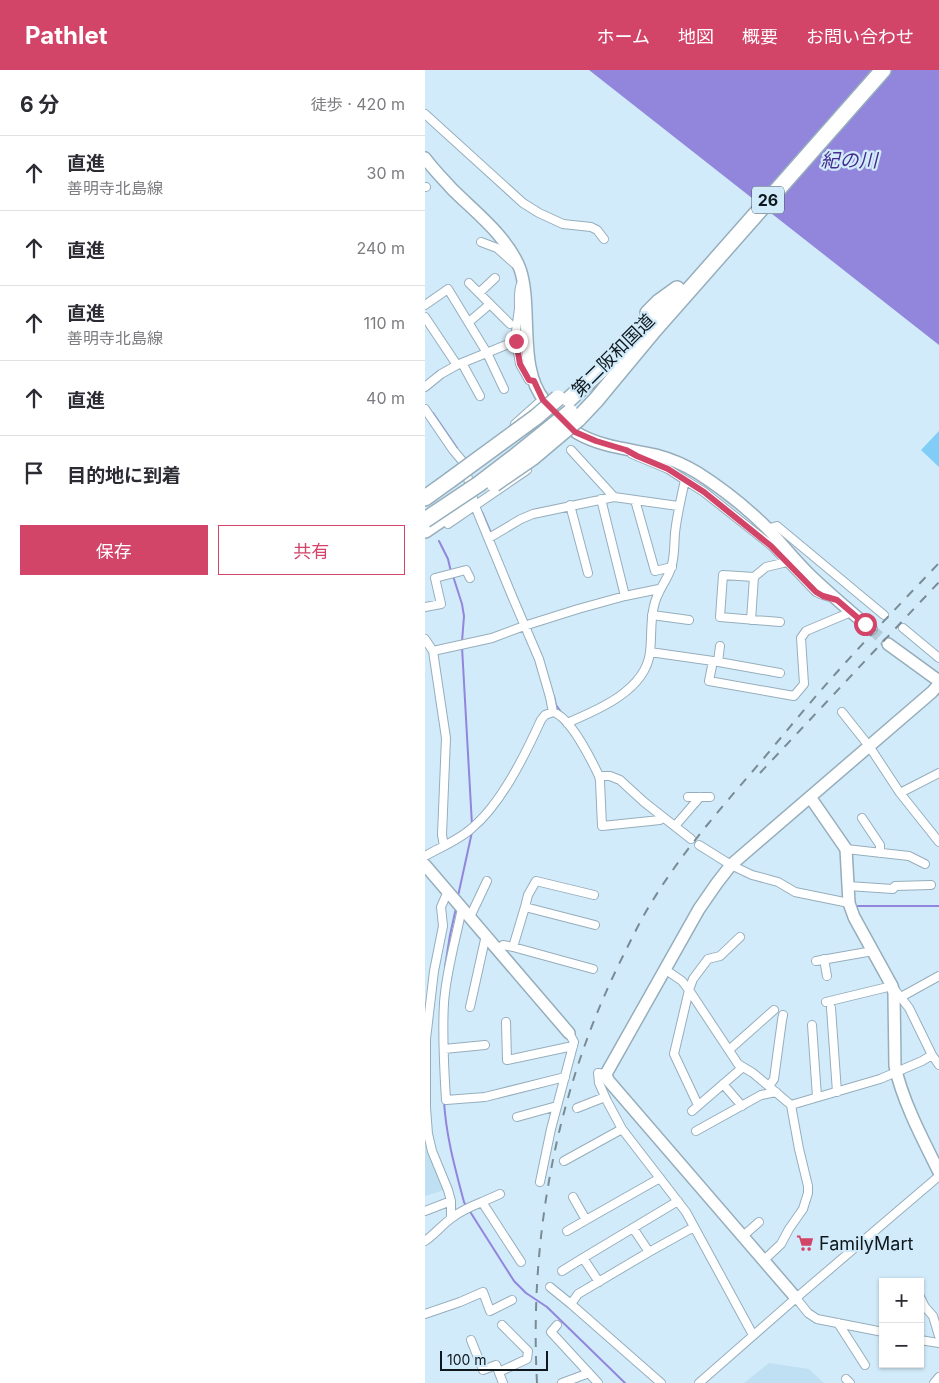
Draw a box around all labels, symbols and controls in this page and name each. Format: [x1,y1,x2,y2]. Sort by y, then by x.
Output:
text: Pathlet [25,21,108,50]
text: ホーム [597,26,650,47]
text: 地図 [678,26,714,47]
text: 概要 [742,26,778,47]
text: お問い合わせ [806,26,914,47]
text: 6 分 [20,92,60,117]
text: 徒歩 · 420 m [311,94,405,114]
water label: 紀の川 [820,149,879,172]
text: 直進 [67,152,105,175]
icon: ahead [20,159,48,187]
text: 30 m [367,163,405,183]
text: 善明寺北島線 [67,178,163,198]
road number: 26 [752,186,784,214]
icon: ahead [20,234,48,262]
text: 240 m [357,238,405,258]
text: 直進 [67,239,105,262]
text: 直進 [67,302,105,325]
icon: ahead [20,309,48,337]
street label: 第二阪和国道 [567,309,659,401]
text: 110 m [363,313,405,333]
text: 善明寺北島線 [67,328,163,348]
route end [505,330,528,353]
icon: ahead [20,384,48,412]
text: 40 m [366,388,405,408]
text: 直進 [67,389,105,412]
icon: arrive [20,459,48,487]
text: 目的地に到着 [67,464,181,487]
button: 保存 [20,525,208,575]
button: 共有 [218,525,405,575]
route start [854,613,877,636]
supermarket icon: FamilyMart [795,1233,815,1253]
place label: FamilyMart [819,1233,913,1254]
map controls [879,1278,924,1368]
button: + [879,1278,924,1323]
button: − [879,1323,924,1368]
scale bar [440,1348,547,1371]
text: 100 m [447,1351,487,1368]

